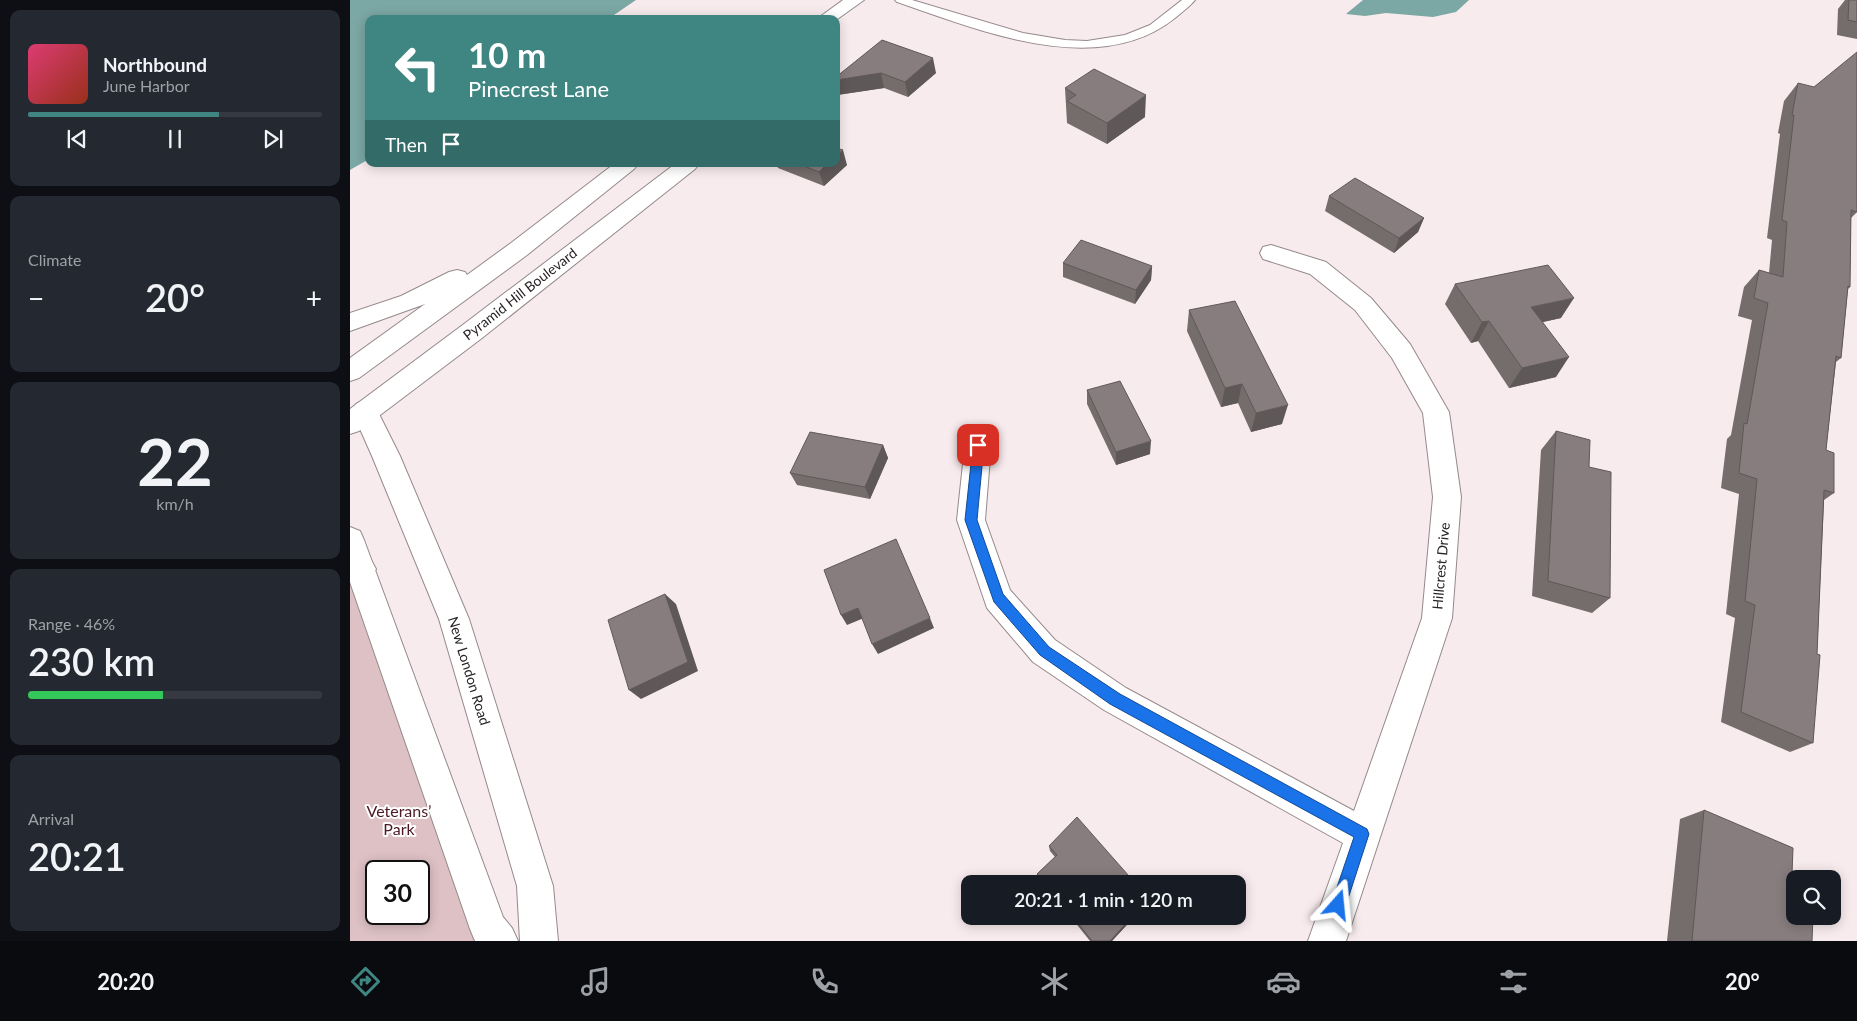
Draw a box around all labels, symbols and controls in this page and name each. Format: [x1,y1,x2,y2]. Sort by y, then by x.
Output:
text: 10 m [468,33,546,75]
icon: left [385,35,450,100]
text: Northbound [103,53,207,76]
text: Pinecrest Lane [468,75,609,102]
text: June Harbor [103,76,190,95]
icon: previous [63,125,91,153]
icon: pause [161,125,189,153]
icon: next [259,125,287,153]
icon: arrive [437,130,465,158]
text: Then [385,133,427,156]
street label: Pyramid Hill Boulevard [459,244,580,343]
text: Climate [28,250,81,269]
text: 20° [145,274,205,320]
text: − [28,281,44,315]
text: + [306,281,322,315]
text: 22 [137,422,213,500]
pin [957,424,999,466]
icon: arrive [964,431,992,459]
text: km/h [156,494,194,513]
street label: Hillcrest Drive [1428,522,1453,610]
text: Range · 46% [28,614,115,633]
street label: New London Road [445,614,494,727]
text: 230 km [28,638,155,684]
park label: Veterans’ Park [367,801,431,838]
text: Arrival [28,809,74,828]
text: 20:21 [28,833,126,879]
speed limit sign: 30 [365,860,430,925]
map controls [1786,870,1841,925]
button: search [1786,870,1841,925]
position arrow [1311,878,1363,930]
text: 20:21 · 1 min · 120 m [1014,888,1193,911]
icon: directions [348,964,383,999]
icon: music [578,964,613,999]
icon: phone [807,964,842,999]
icon: climate [1037,964,1072,999]
icon: car [1266,964,1301,999]
icon: filters [1496,964,1531,999]
text: 20:20 [97,968,154,995]
text: 20° [1725,968,1760,995]

